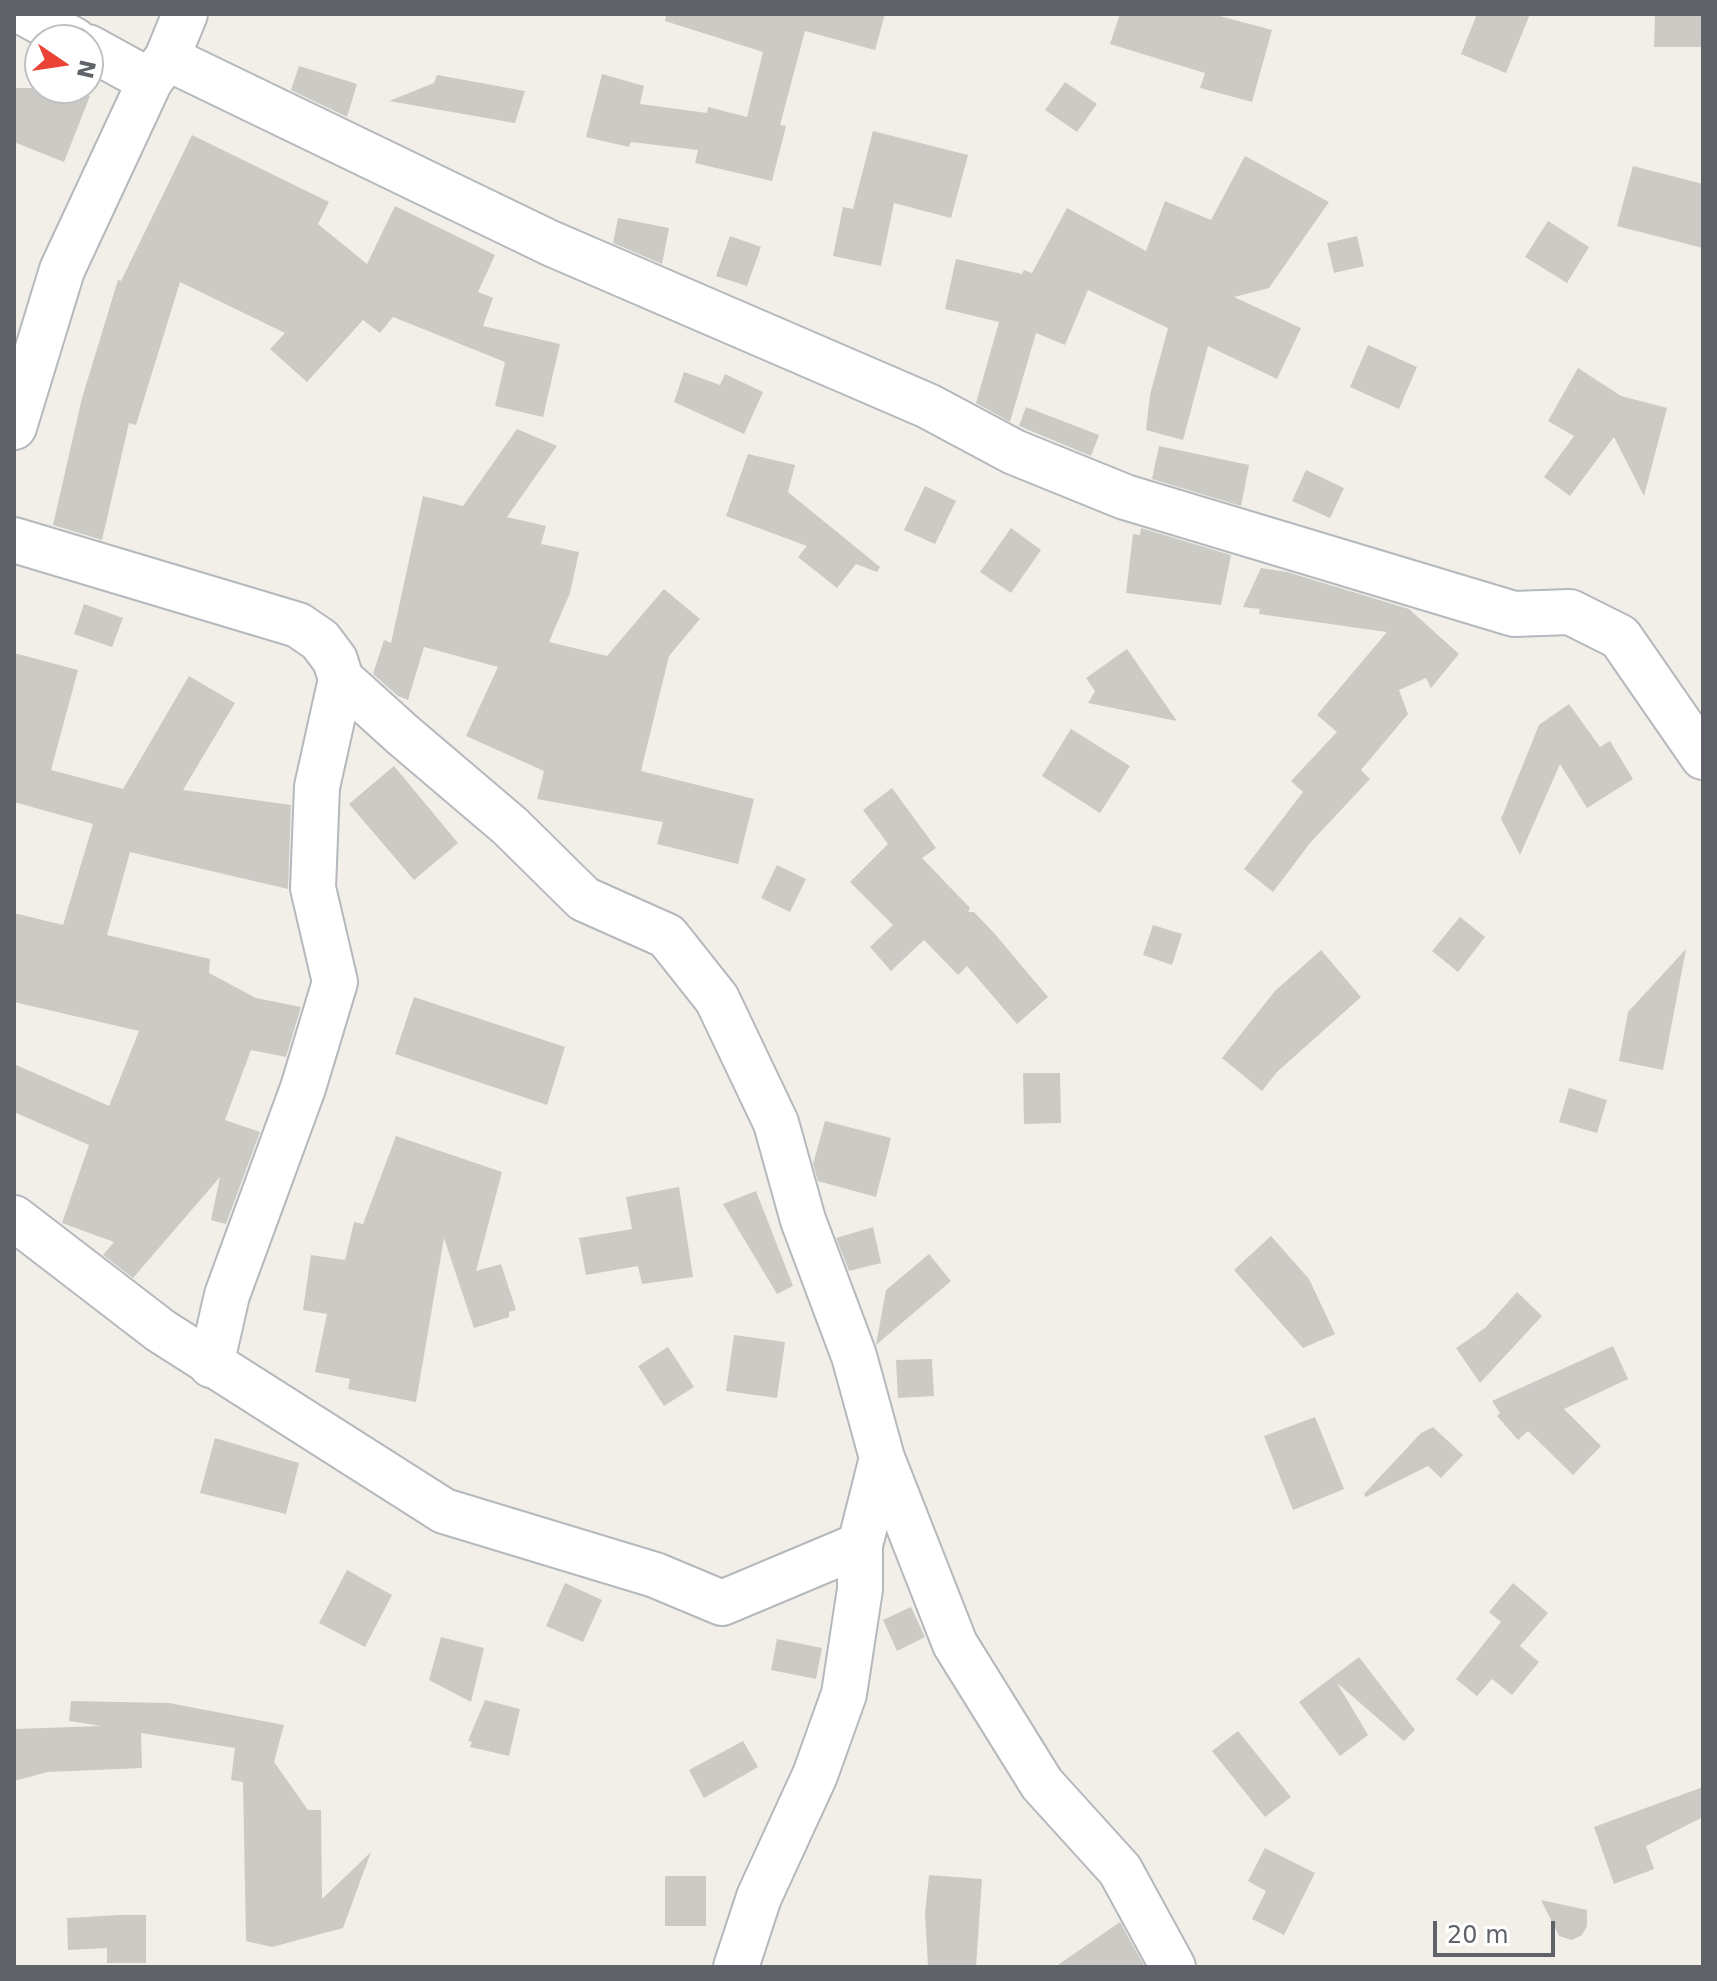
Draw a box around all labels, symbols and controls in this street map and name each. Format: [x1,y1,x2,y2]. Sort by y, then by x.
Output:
north arrow [24,24,104,104]
text: N [72,57,100,81]
scale bar [1437,1905,1559,1955]
text: 20 m [1447,1921,1509,1949]

